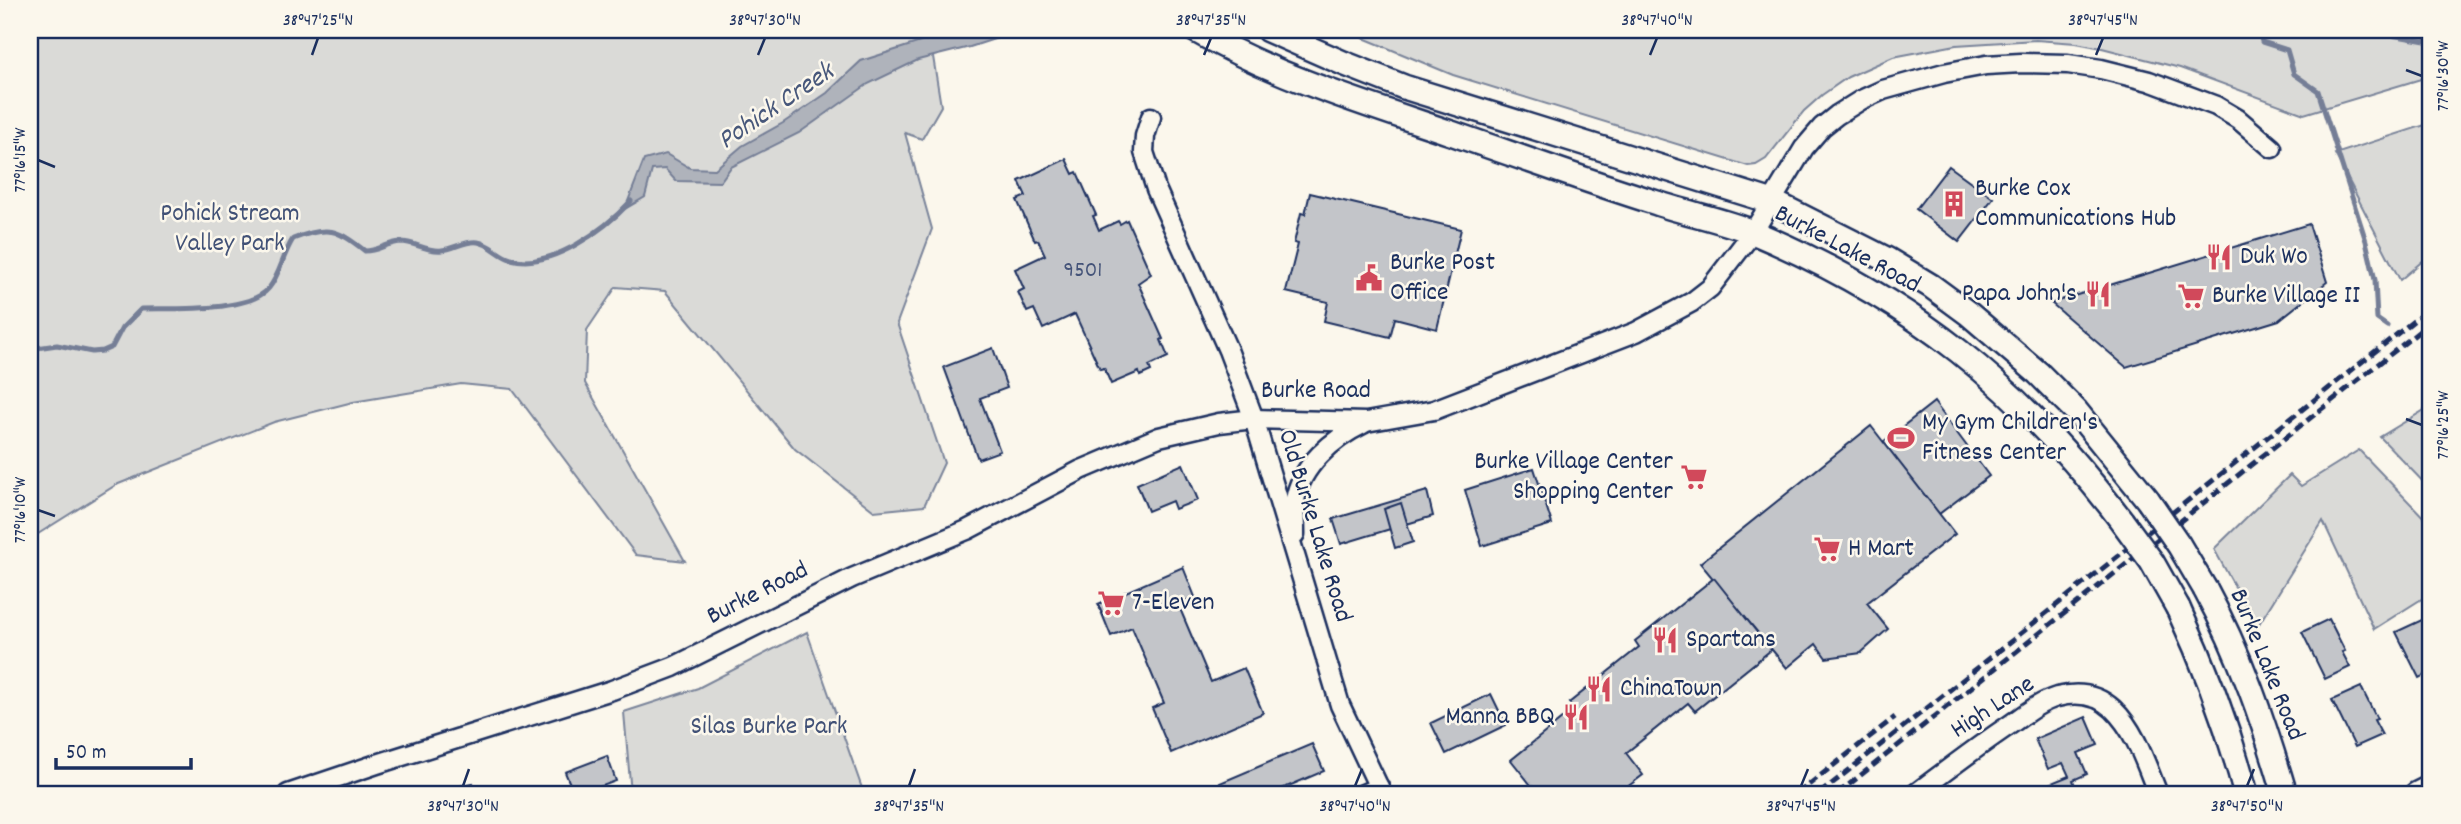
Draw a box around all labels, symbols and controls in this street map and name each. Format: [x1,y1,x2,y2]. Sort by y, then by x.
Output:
text: 38°47'25"N [283,9,353,34]
text: 38°47'30"N [729,9,801,34]
text: 38°47'35"N [1176,9,1246,34]
text: 38°47'40"N [1621,9,1693,34]
text: 38°47'45"N [2068,9,2138,34]
text: 77°16'30"W [2432,40,2457,111]
water label: Pohick Creek [711,53,845,162]
text: 77°16'15"W [9,127,34,192]
place label: Burke Cox Communications Hub [1975,171,2176,238]
building icon: Burke Cox Communications Hub [1939,189,1969,219]
park label: Pohick Stream Valley Park [160,196,300,263]
street label: Burke Lake Road [1767,196,1927,304]
place label: Duk Wo [2240,239,2308,276]
restaurant icon: Duk Wo [2204,242,2234,272]
place label: Burke Post Office [1390,245,1496,312]
house number: 9501 [1064,255,1102,288]
public building icon: Burke Post Office [1354,263,1384,293]
place label: Papa John's [1962,276,2077,313]
place label: Burke Village II [2212,278,2360,315]
restaurant icon: Papa John's [2083,279,2113,309]
supermarket icon: Burke Village II [2176,281,2206,311]
street label: Burke Road [1261,373,1371,410]
text: 77°16'25"W [2432,390,2457,459]
place label: My Gym Children's Fitness Center [1922,405,2098,472]
sports icon: My Gym Children's Fitness Center [1886,423,1916,453]
street label: Old Burke Lake Road [1267,425,1361,627]
place label: Burke Village Center Shopping Center [1474,444,1673,511]
supermarket icon: Burke Village Center Shopping Center [1679,462,1709,492]
text: 77°16'10"W [9,476,34,543]
place label: H Mart [1848,531,1914,568]
supermarket icon: H Mart [1812,534,1842,564]
street label: Burke Road [701,553,815,635]
street label: Burke Lake Road [2219,584,2313,746]
place label: 7-Eleven [1132,585,1215,622]
supermarket icon: 7-Eleven [1096,588,1126,618]
place label: Spartans [1686,622,1776,659]
restaurant icon: Spartans [1650,625,1680,655]
street label: High Lane [1944,667,2042,749]
place label: ChinaTown [1620,671,1722,708]
restaurant icon: ChinaTown [1584,674,1614,704]
place label: Manna BBQ [1446,699,1555,736]
restaurant icon: Manna BBQ [1561,702,1591,732]
park label: Silas Burke Park [690,709,848,746]
scale bar [56,726,191,770]
text: 50 m [66,739,106,769]
text: 38°47'30"N [427,795,499,820]
text: 38°47'35"N [874,795,944,820]
text: 38°47'40"N [1319,795,1391,820]
text: 38°47'45"N [1766,795,1836,820]
text: 38°47'50"N [2211,795,2283,820]

